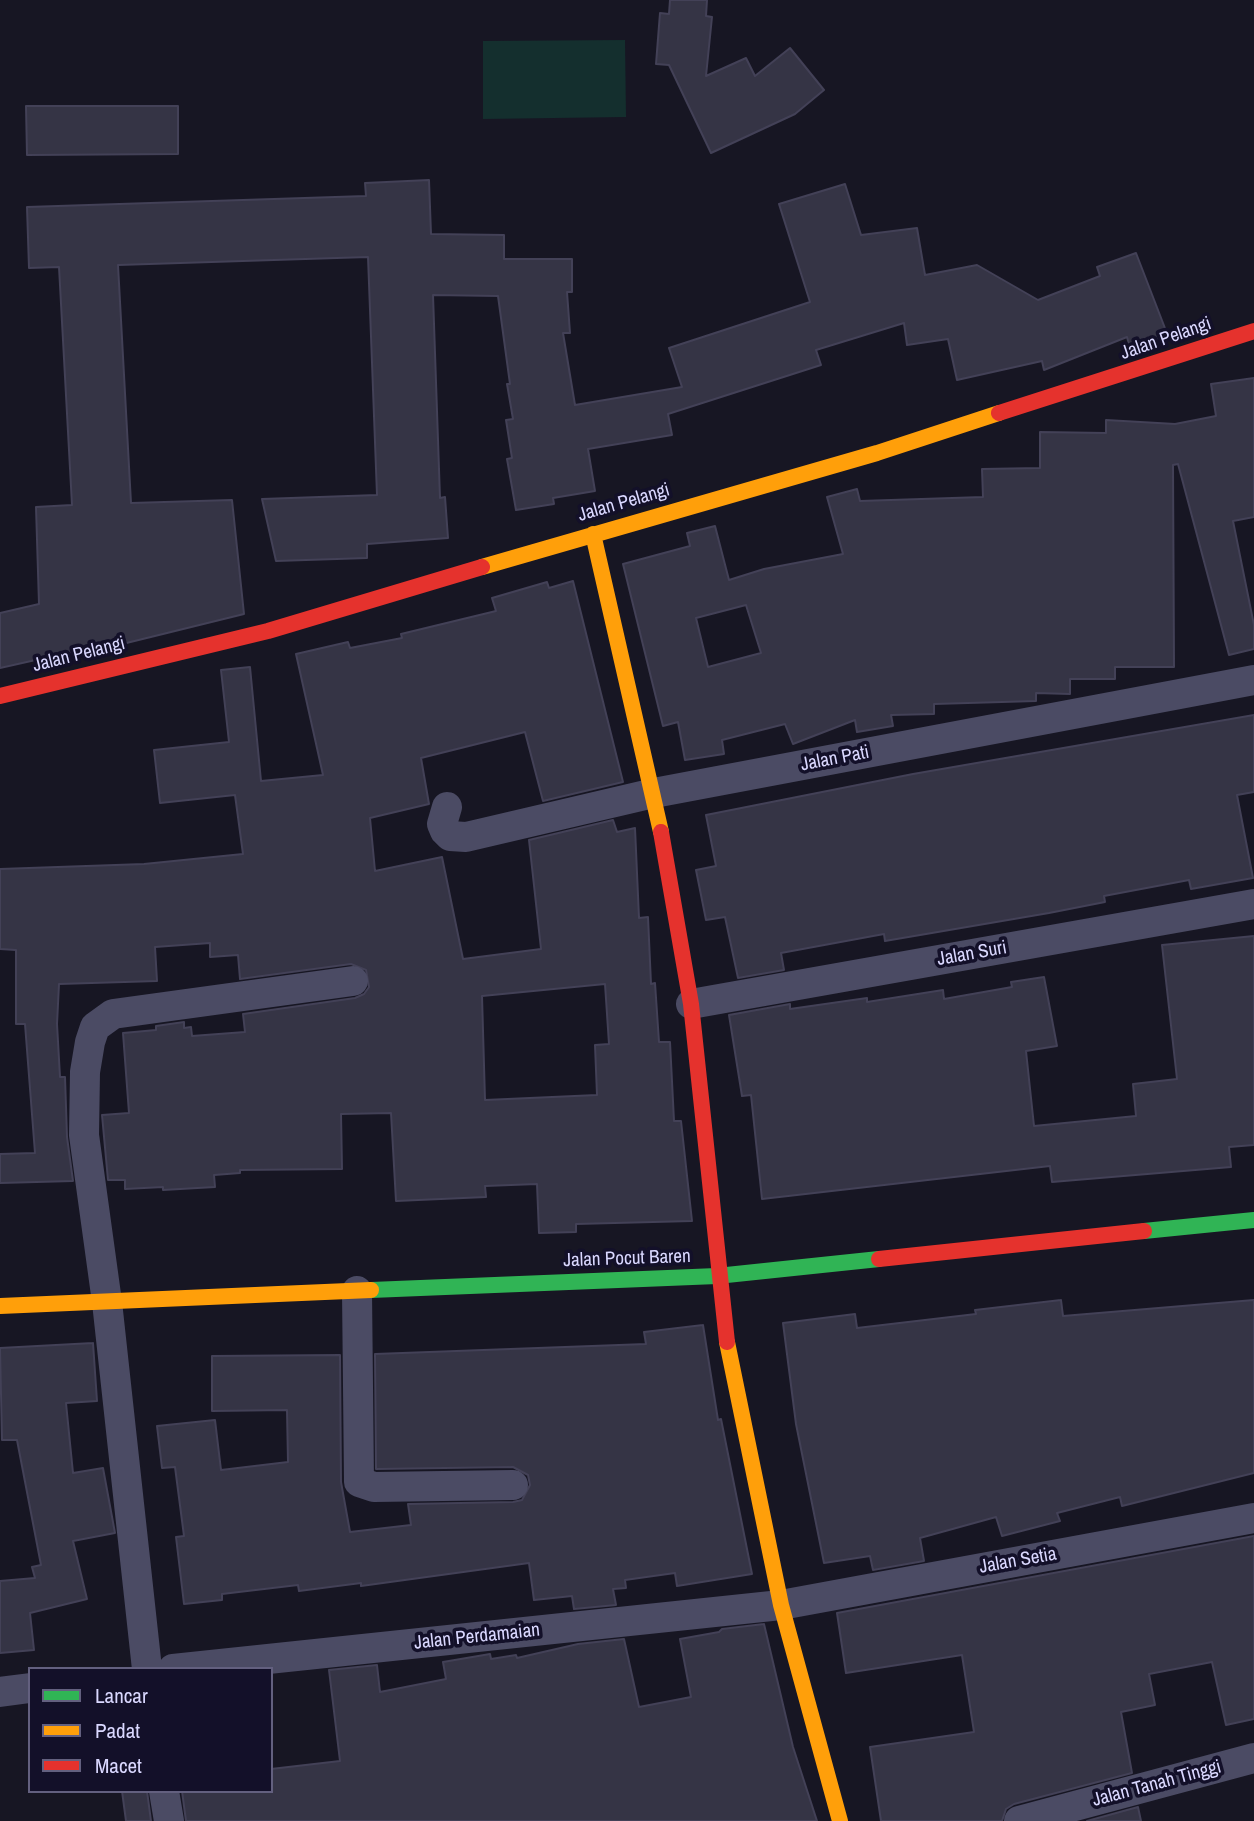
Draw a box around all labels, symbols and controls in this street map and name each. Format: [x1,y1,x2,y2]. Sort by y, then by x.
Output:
street label: Jalan Pelangi [1118,313,1214,365]
street label: Jalan Pelangi [575,479,673,527]
street label: Jalan Pelangi [30,633,128,677]
street label: Jalan Pati [799,741,871,777]
street label: Jalan Suri [935,937,1009,971]
street label: Jalan Pocut Baren [563,1245,691,1273]
street label: Jalan Setia [978,1543,1058,1579]
street label: Jalan Perdamaian [413,1619,541,1655]
legend [28,1667,273,1793]
text: Lancar [95,1681,148,1710]
text: Padat [95,1716,140,1745]
text: Macet [95,1751,142,1780]
street label: Jalan Tanah Tinggi [1090,1756,1224,1812]

